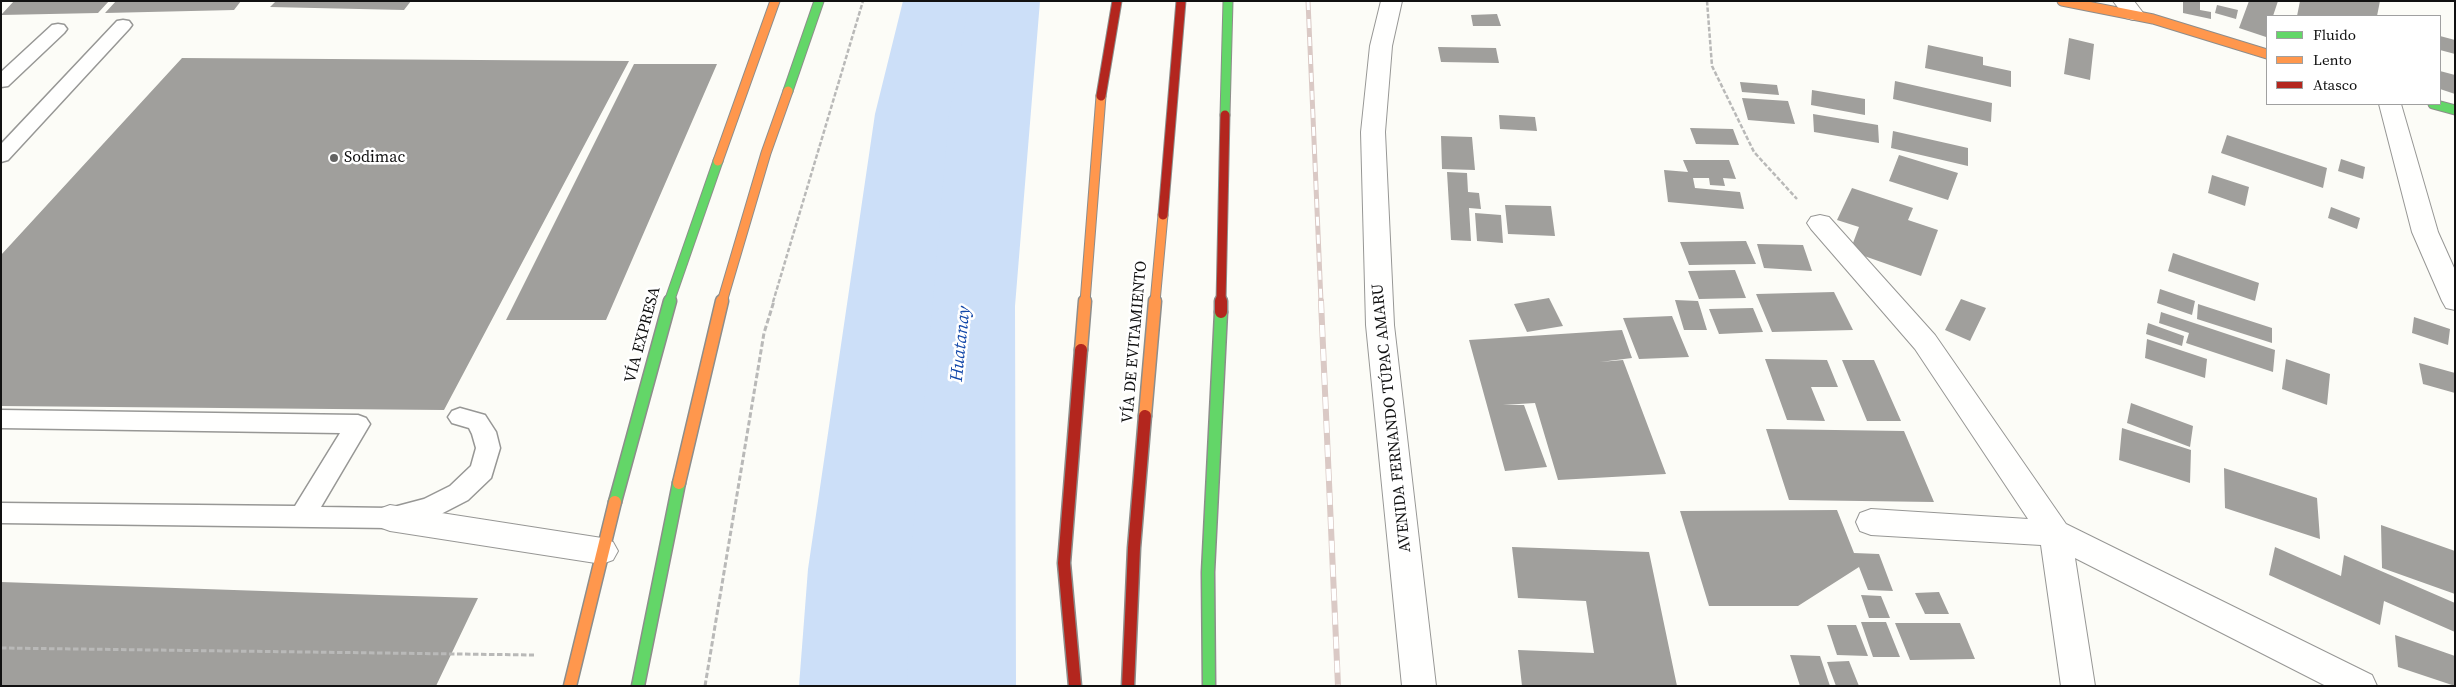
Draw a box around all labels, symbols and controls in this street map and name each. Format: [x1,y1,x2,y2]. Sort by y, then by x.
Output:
legend [2266,15,2441,105]
text: Fluido [2313,24,2356,45]
text: Lento [2313,49,2352,70]
text: Atasco [2313,74,2357,95]
place label: Sodimac [344,148,405,168]
marker: Sodimac [328,152,340,164]
street label: VÍA DE EVITAMIENTO [1118,260,1152,424]
street label: AVENIDA FERNANDO TÚPAC AMARU [1368,283,1416,553]
street label: VÍA EXPRESA [621,285,665,385]
water label: Huatanay [946,305,976,383]

